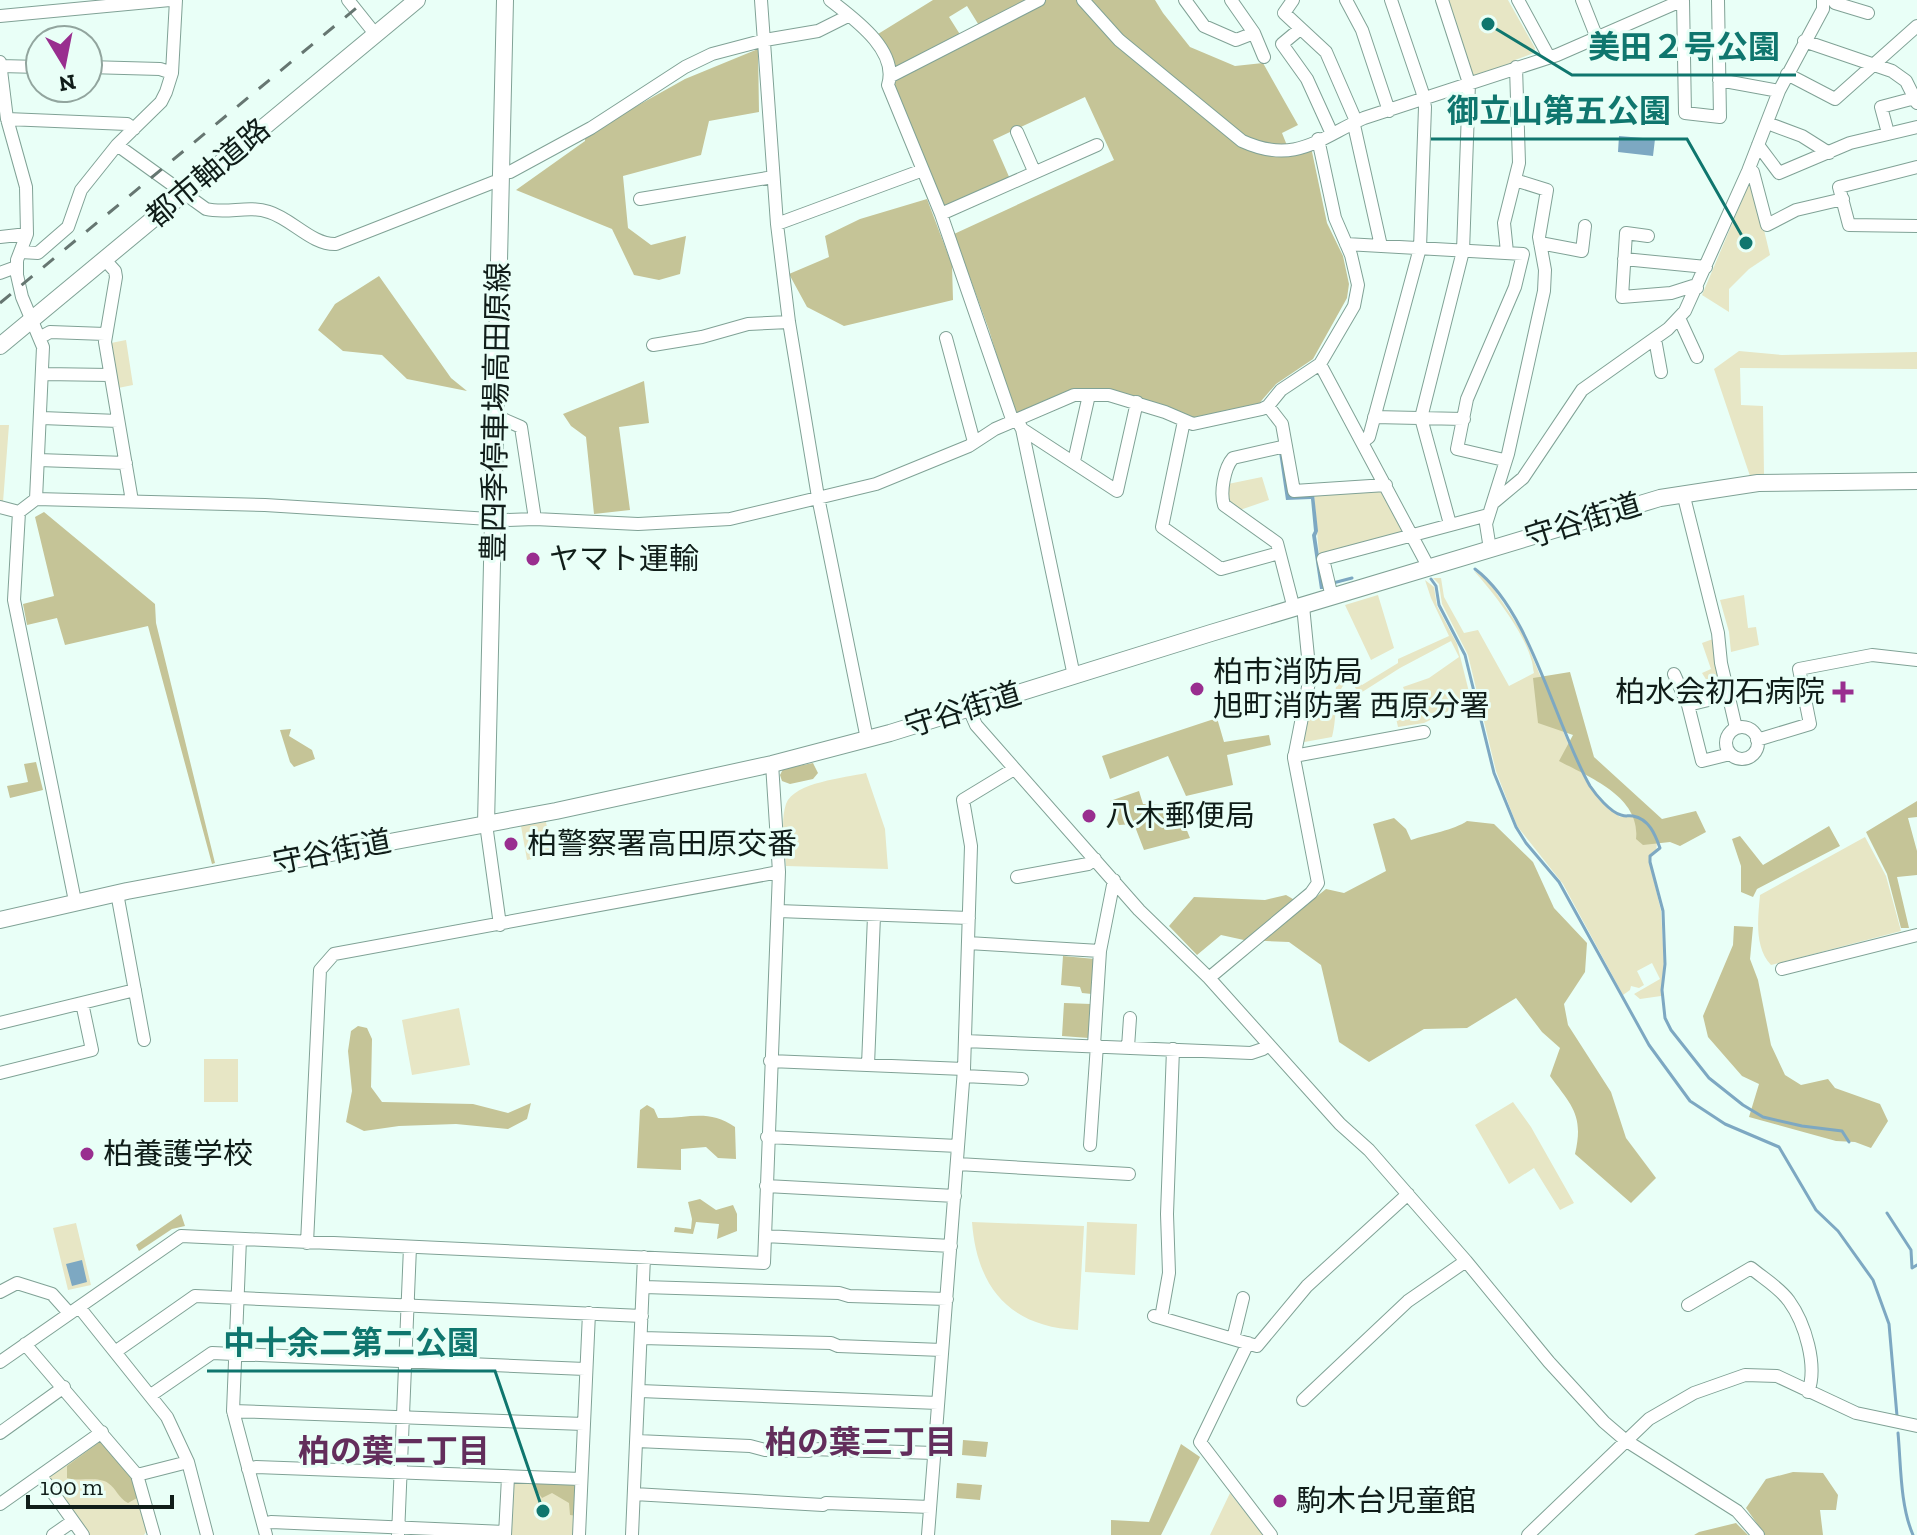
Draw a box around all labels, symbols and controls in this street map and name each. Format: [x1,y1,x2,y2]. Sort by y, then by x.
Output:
callout: 美田２号公園 [1572,19,1796,75]
north arrow [24,24,104,104]
text: 美田２号公園 [1588,28,1780,66]
text: N [57,68,78,98]
callout: 御立山第五公園 [1431,83,1687,139]
text: 御立山第五公園 [1447,92,1671,130]
street label: 都市軸道路 [139,111,277,235]
street label: 豊四季停車場高田原線 [475,262,517,562]
street label: 守谷街道 [1520,486,1646,556]
place label: ヤマト運輸 [549,541,699,577]
marker: ヤマト運輸 [524,550,542,568]
place label: 柏市消防局 旭町消防署 西原分署 [1213,654,1490,724]
place label: 柏水会初石病院 [1615,674,1825,710]
street label: 守谷街道 [900,675,1026,745]
marker: 柏市消防局 旭町消防署 西原分署 [1188,680,1206,698]
marker: 柏水会初石病院 [1832,681,1854,703]
place label: 八木郵便局 [1105,798,1255,834]
marker: 八木郵便局 [1080,807,1098,825]
street label: 守谷街道 [270,823,394,881]
place label: 柏警察署高田原交番 [527,826,797,862]
marker: 柏警察署高田原交番 [502,835,520,853]
place label: 柏養護学校 [103,1136,253,1172]
marker: 柏養護学校 [78,1145,96,1163]
callout: 中十余二第二公園 [207,1315,495,1371]
text: 中十余二第二公園 [223,1324,479,1362]
district label: 柏の葉三丁目 [765,1423,957,1461]
district label: 柏の葉二丁目 [298,1432,490,1470]
scale bar [28,1459,172,1509]
text: 100 m [40,1472,103,1501]
place label: 駒木台児童館 [1296,1483,1476,1519]
marker: 駒木台児童館 [1271,1492,1289,1510]

